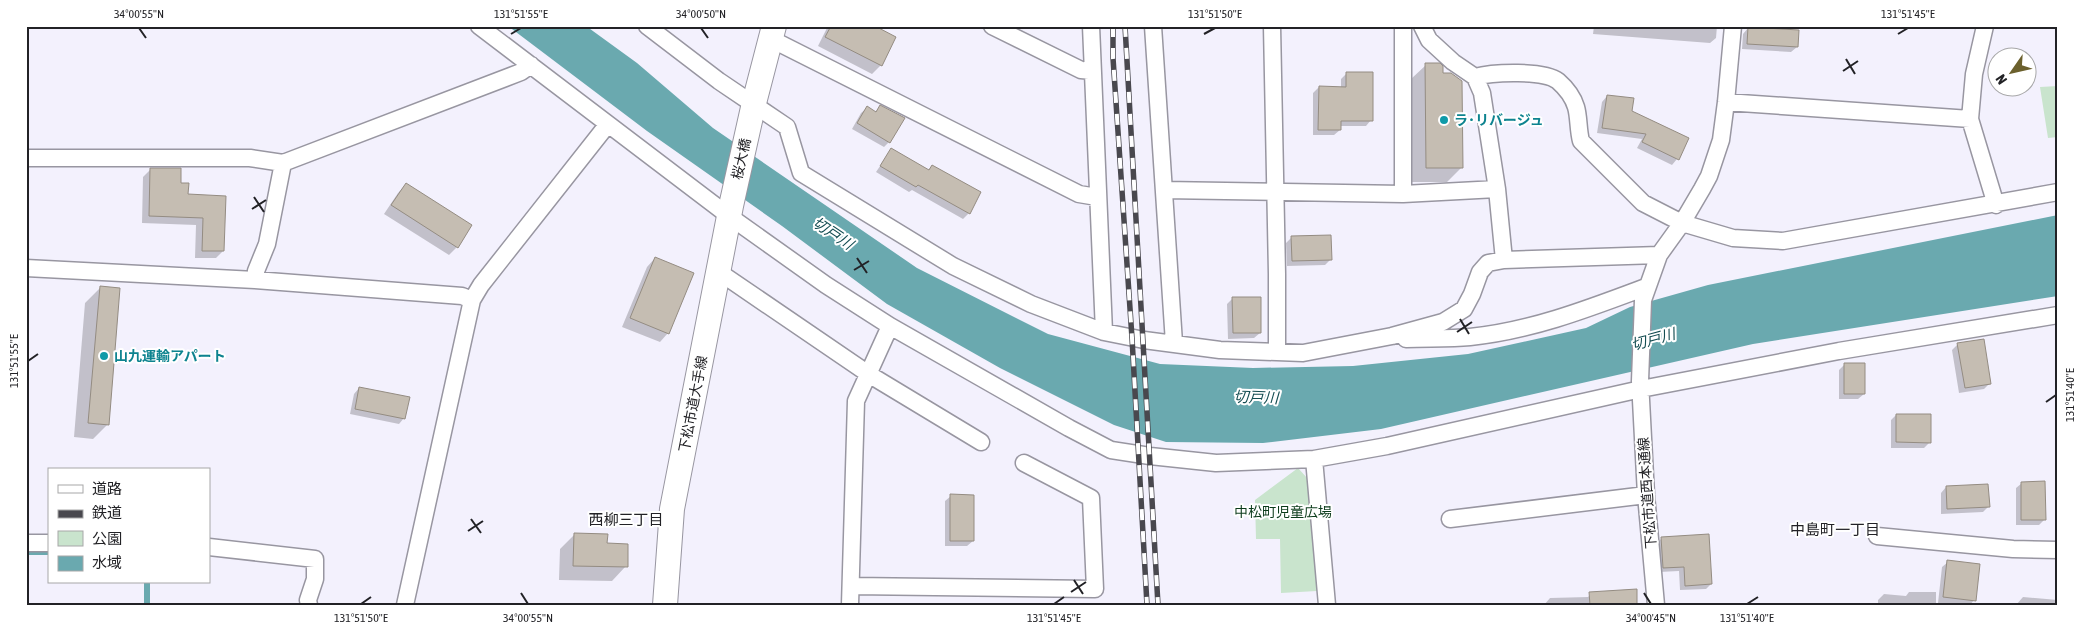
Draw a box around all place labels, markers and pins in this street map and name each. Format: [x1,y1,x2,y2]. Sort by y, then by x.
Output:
place label: ラ･リバージュ [1454,112,1544,128]
marker: ラ･リバージュ [1438,114,1450,126]
place label: 山九運輸アパート [114,348,226,364]
marker: 山九運輸アパート [98,350,110,362]

